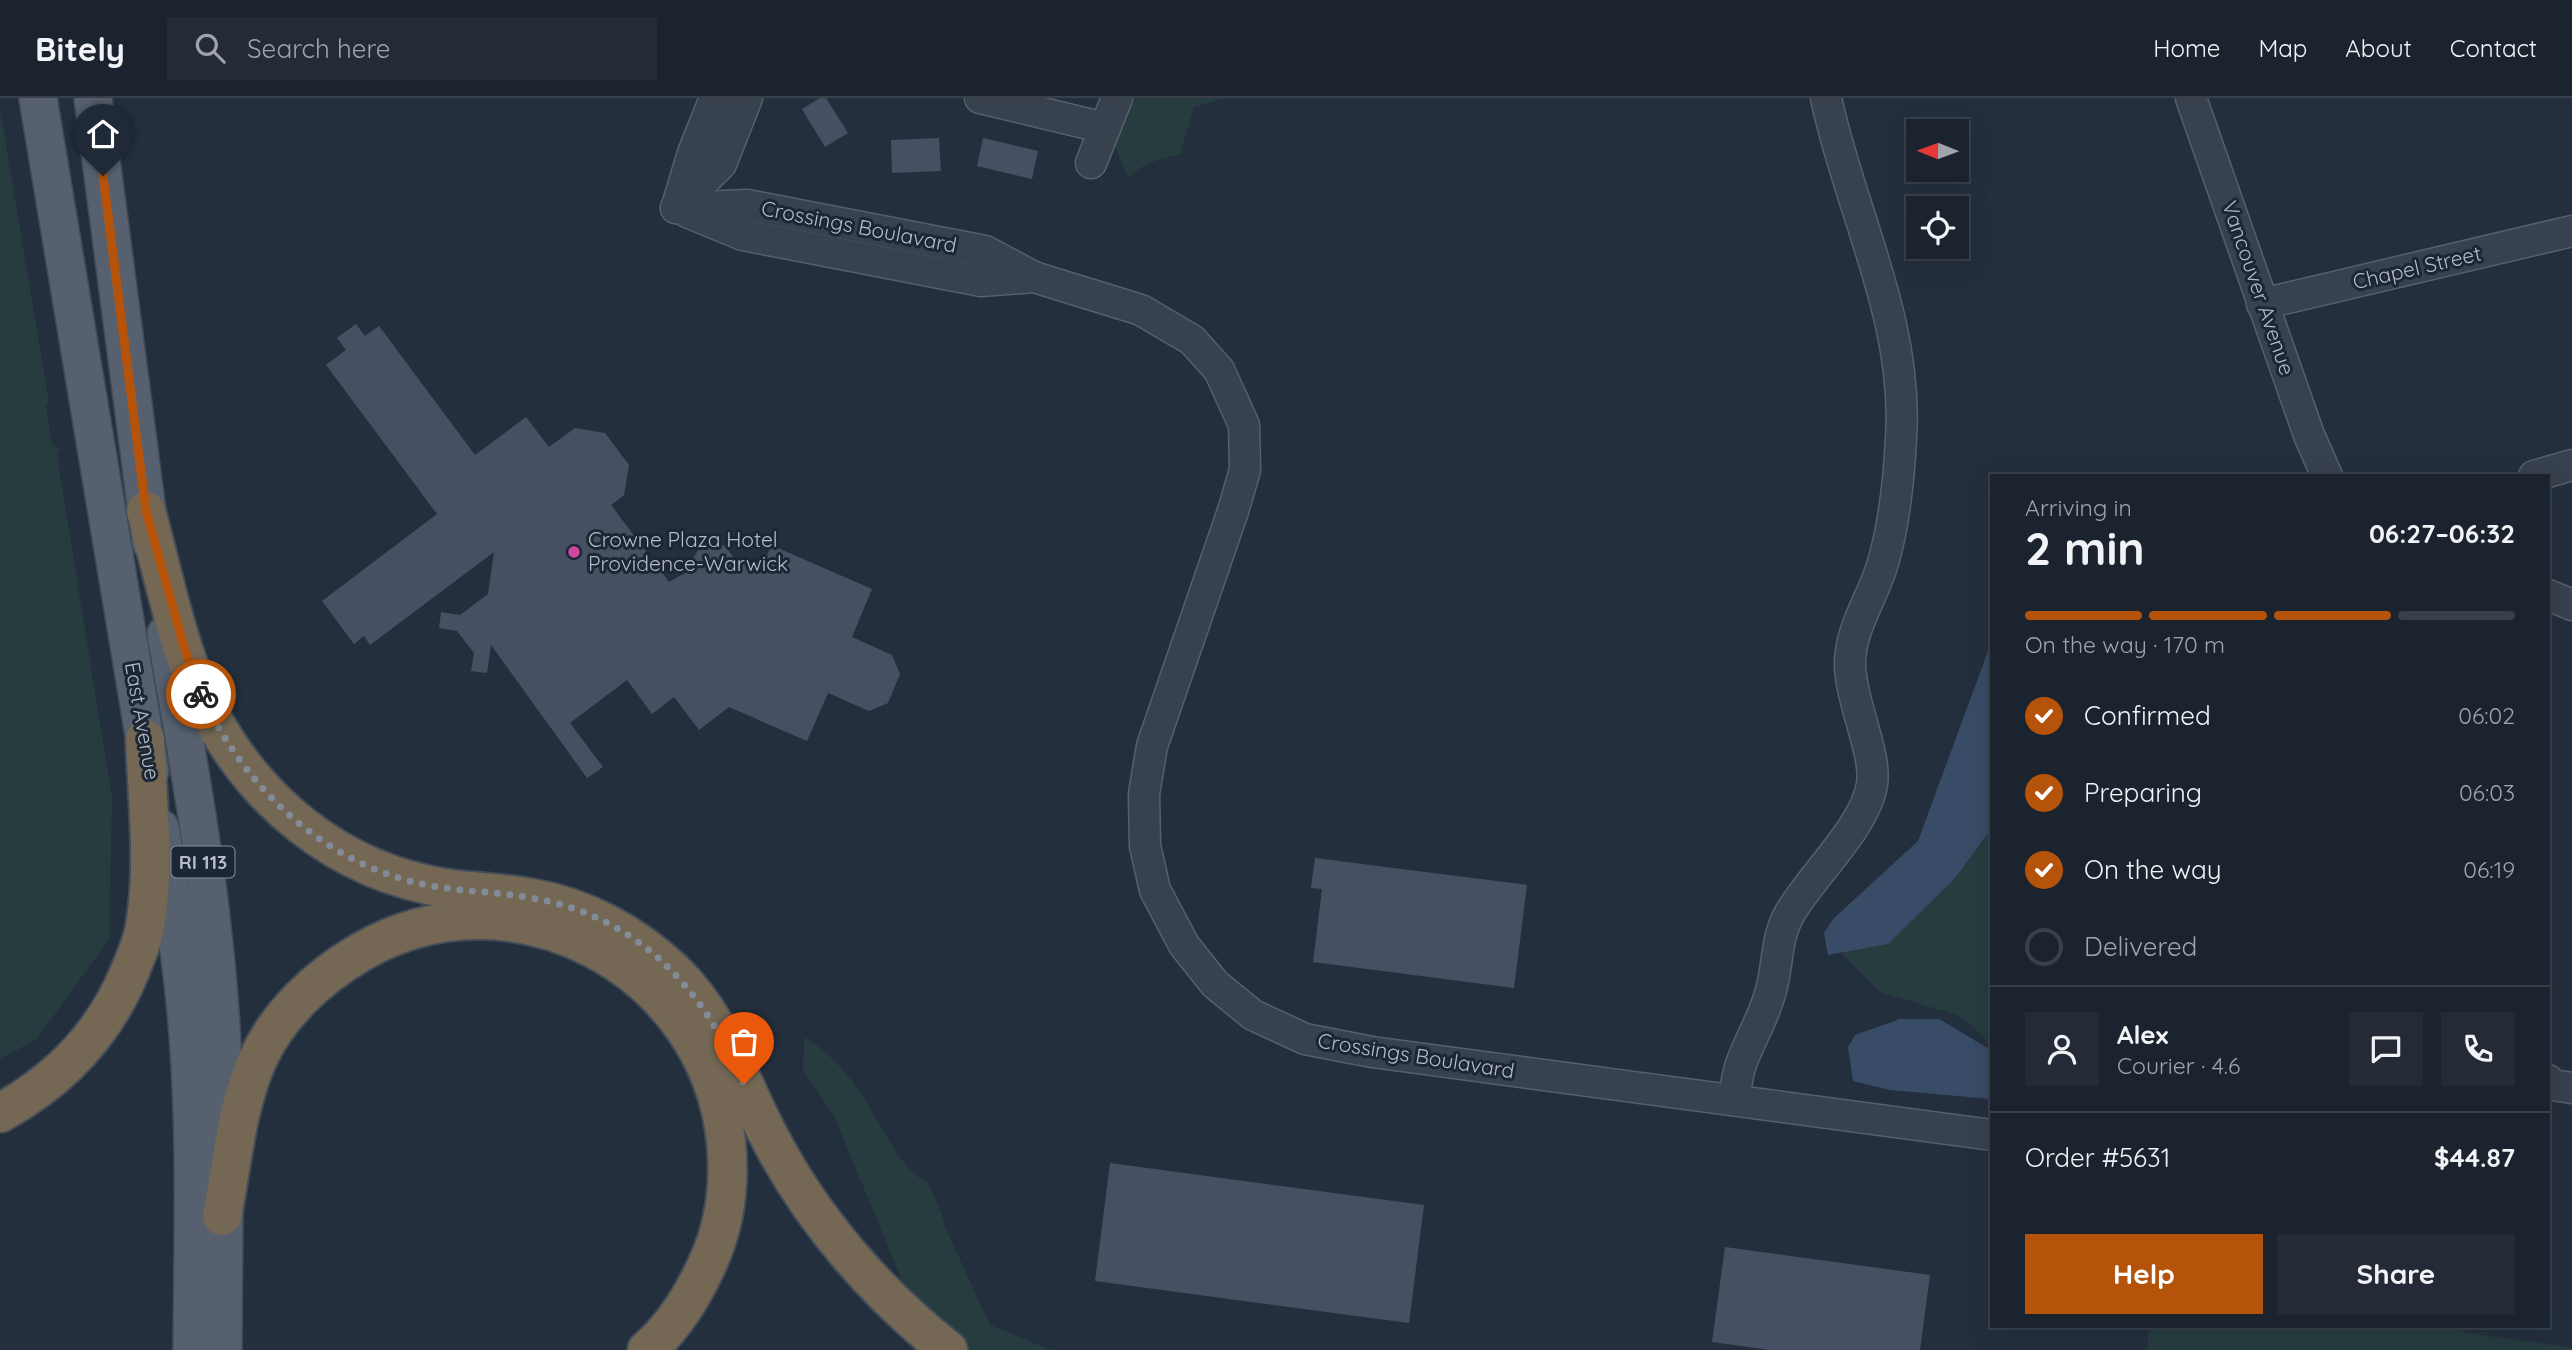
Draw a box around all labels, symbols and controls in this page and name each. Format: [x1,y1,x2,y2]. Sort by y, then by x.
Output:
search box [167,17,657,80]
text: Bitely [35,28,125,69]
icon: search [191,29,229,67]
text: Search here [247,32,391,65]
text: Home [2153,33,2220,63]
text: Map [2258,33,2307,63]
text: About [2345,33,2412,63]
text: Contact [2450,33,2537,63]
pin [73,104,133,176]
icon: home [84,115,122,153]
north arrow [1906,119,1969,182]
map controls [1906,119,1969,259]
street label: Crossings Boulavard [759,194,959,258]
button: locate [1906,196,1969,259]
street label: Vancouver Avenue [2217,197,2301,378]
street label: Chapel Street [2350,240,2483,294]
text: Arriving in [2025,493,2132,522]
text: 06:27–06:32 [2369,517,2515,550]
text: 2 min [2025,519,2145,577]
place label: Crowne Plaza Hotel Providence-Warwick [588,526,788,576]
marker: Crowne Plaza Hotel Providence-Warwick [566,544,582,560]
text: On the way · 170 m [2025,630,2225,659]
courier [166,659,236,729]
street label: East Avenue [120,660,166,782]
icon: bike [182,675,220,713]
icon: check [2025,697,2063,735]
text: Confirmed [2084,699,2211,732]
text: 06:02 [2458,701,2515,730]
icon: check [2025,774,2063,812]
text: Preparing [2084,776,2202,809]
text: 06:03 [2459,778,2515,807]
road number: RI 113 [172,846,234,877]
icon: check [2025,851,2063,889]
text: On the way [2084,853,2222,886]
text: 06:19 [2463,855,2515,884]
text: Delivered [2084,930,2197,963]
pin [714,1012,774,1084]
button: person [2025,1012,2099,1086]
button: chat [2349,1012,2423,1086]
button: phone [2441,1012,2515,1086]
text: Alex [2117,1018,2168,1051]
icon: bag [725,1023,763,1061]
street label: Crossings Boulavard [1316,1027,1516,1083]
text: Courier · 4.6 [2117,1051,2240,1080]
text: Order #5631 [2025,1141,2170,1174]
text: $44.87 [2434,1141,2515,1174]
button: Help [2025,1234,2263,1314]
button: Share [2277,1234,2515,1314]

